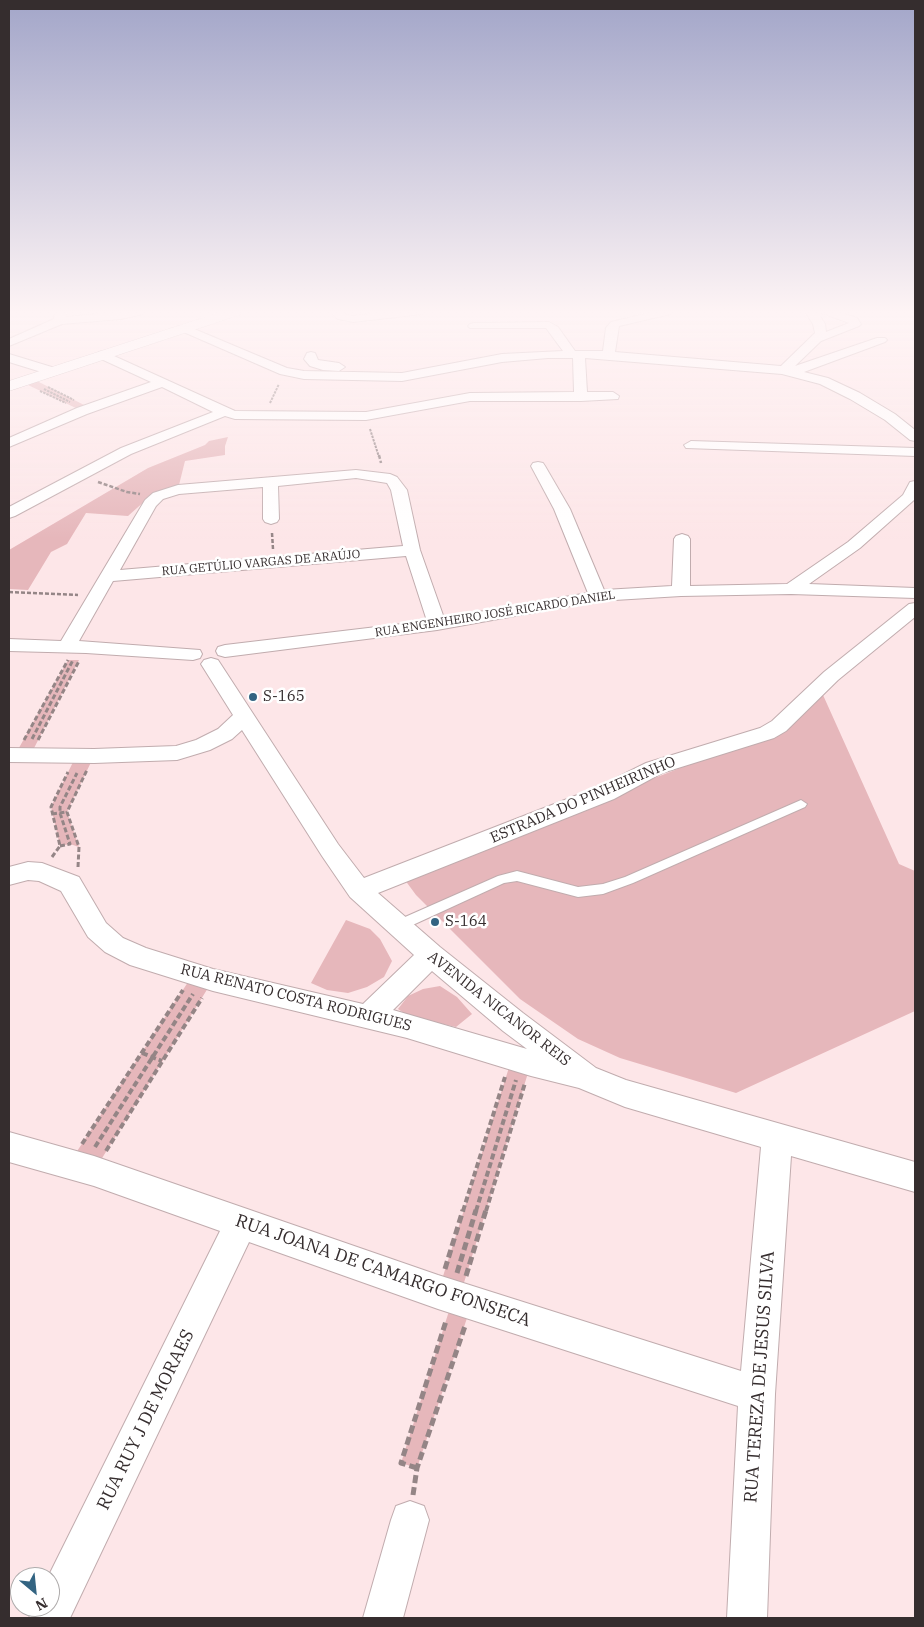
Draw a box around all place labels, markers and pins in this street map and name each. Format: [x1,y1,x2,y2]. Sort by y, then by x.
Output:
place label: S-165 [263,688,305,706]
marker: S-165 [247,691,259,703]
place label: S-164 [445,913,487,931]
marker: S-164 [429,916,441,928]

